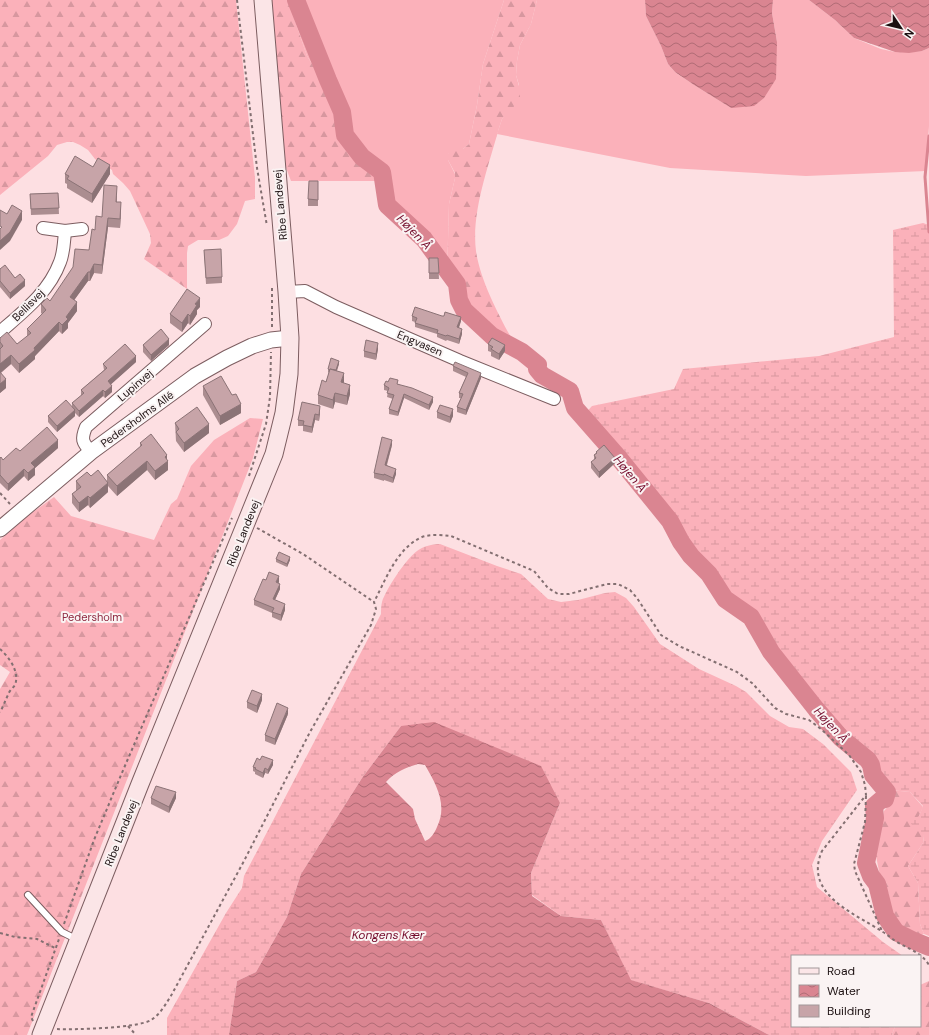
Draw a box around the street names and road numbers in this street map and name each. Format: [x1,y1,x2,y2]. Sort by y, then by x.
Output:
street label: Ribe Landevej [270,169,290,241]
street label: Bellisvej [9,286,47,324]
street label: Engvasen [395,327,445,359]
street label: Lupinvej [114,366,156,404]
street label: Pedersholms Allé [98,388,176,450]
street label: Ribe Landevej [223,498,263,568]
street label: Ribe Landevej [101,798,141,868]

